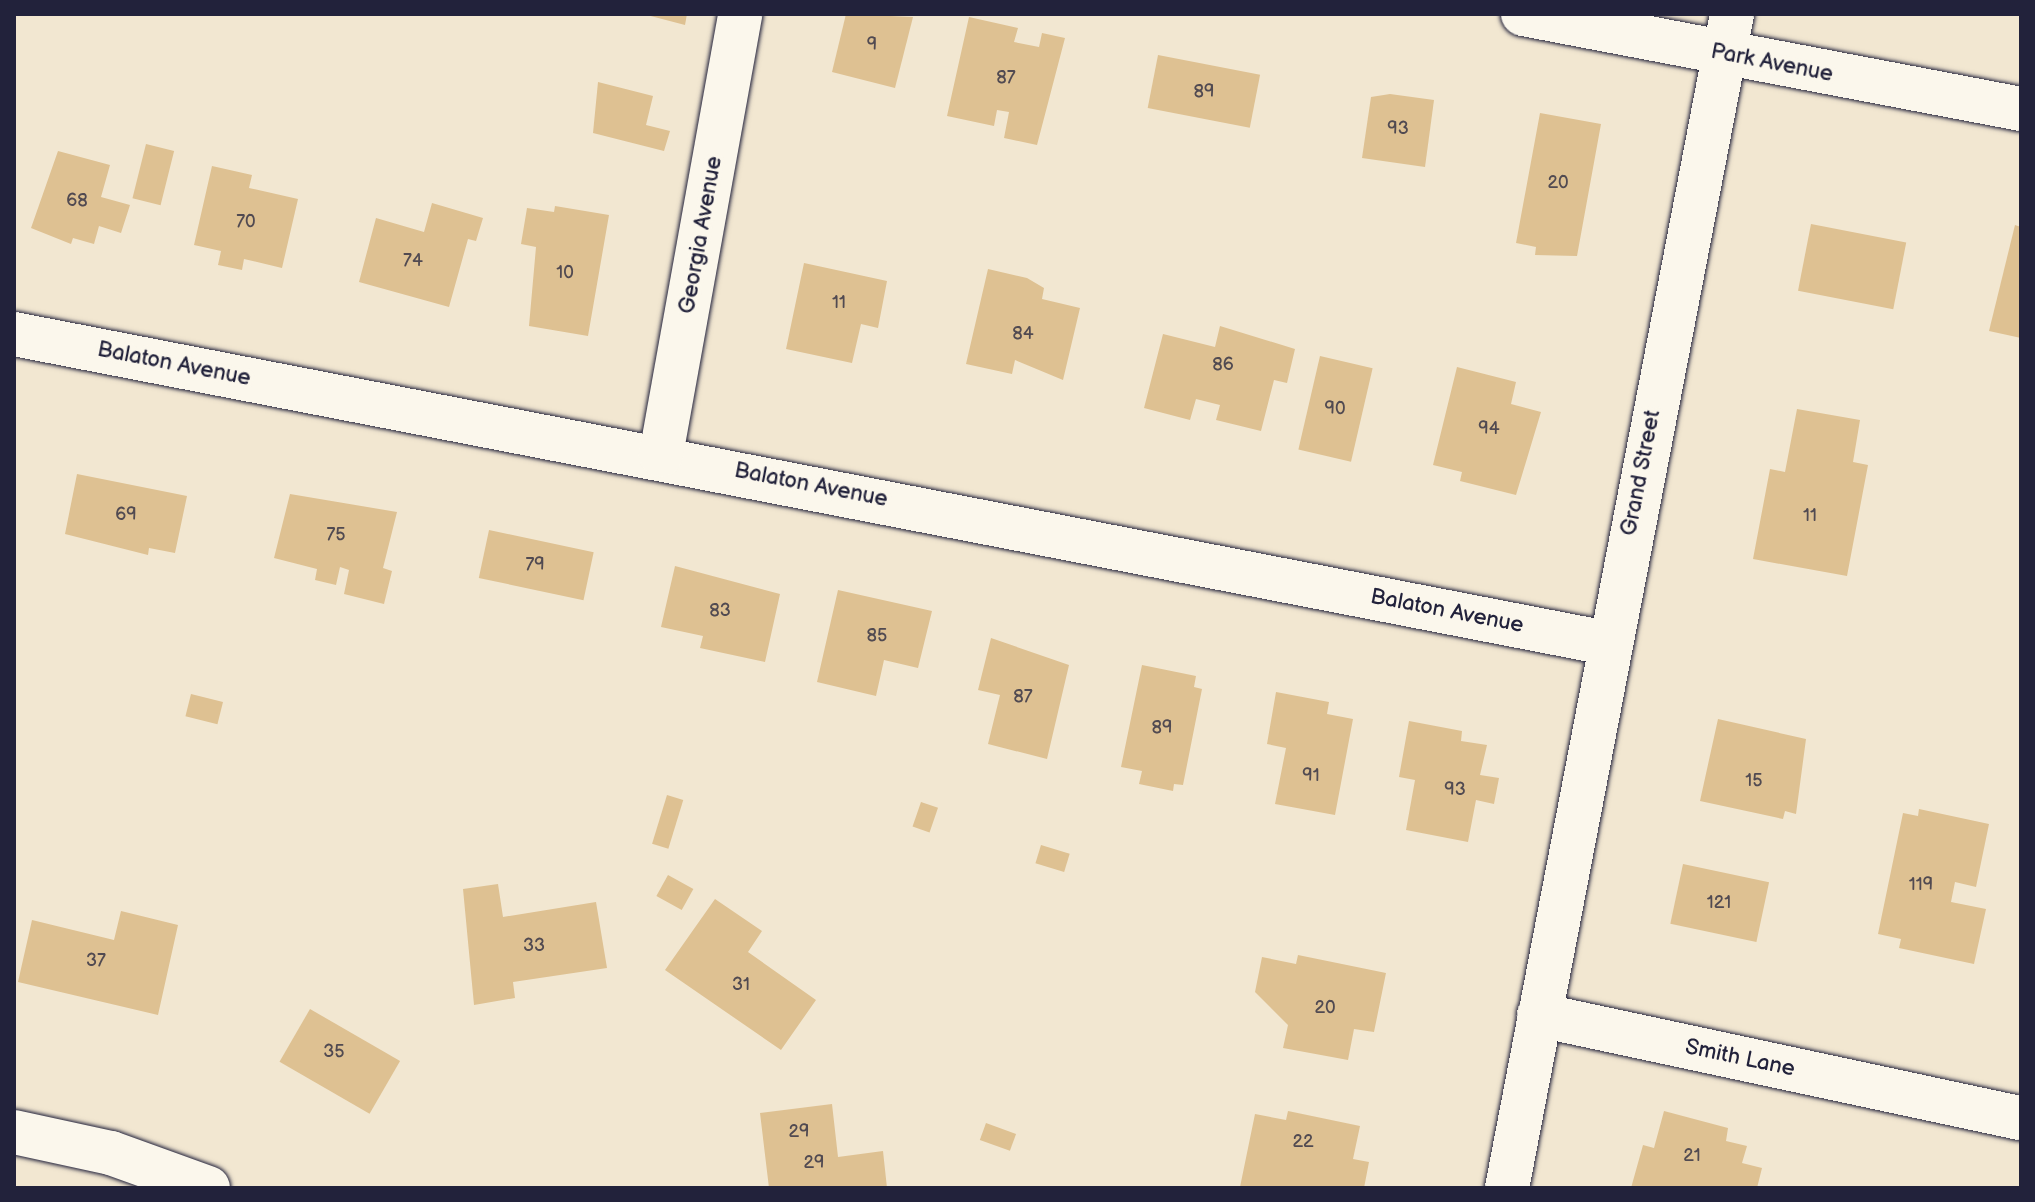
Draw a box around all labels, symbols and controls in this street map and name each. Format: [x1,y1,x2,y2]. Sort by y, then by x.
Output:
house number: 9 [867,34,877,56]
street label: Park Avenue [1709,38,1835,88]
house number: 87 [996,67,1016,89]
house number: 89 [1194,81,1214,103]
house number: 93 [1387,118,1409,140]
street label: Georgia Avenue [674,154,728,316]
house number: 20 [1547,172,1569,194]
house number: 68 [66,190,88,212]
house number: 70 [236,211,256,233]
house number: 74 [403,250,423,272]
house number: 10 [556,262,574,284]
house number: 11 [832,292,846,314]
house number: 84 [1012,323,1034,345]
street label: Balaton Avenue [95,336,253,392]
house number: 86 [1212,354,1234,376]
house number: 90 [1325,398,1345,420]
street label: Grand Street [1616,408,1666,538]
house number: 94 [1478,418,1500,440]
street label: Balaton Avenue [732,457,890,513]
house number: 69 [115,504,137,526]
house number: 11 [1803,505,1817,527]
house number: 75 [326,524,346,546]
house number: 79 [525,554,545,576]
street label: Balaton Avenue [1368,583,1526,639]
house number: 83 [709,600,731,622]
house number: 85 [867,625,887,647]
house number: 87 [1013,686,1033,708]
house number: 89 [1152,717,1172,739]
house number: 91 [1302,765,1320,787]
house number: 15 [1745,770,1763,792]
house number: 93 [1444,779,1466,801]
house number: 119 [1909,874,1933,896]
house number: 121 [1707,892,1731,914]
house number: 33 [523,935,545,957]
house number: 37 [86,950,106,972]
house number: 31 [732,974,750,996]
house number: 20 [1314,997,1336,1019]
street label: Smith Lane [1683,1034,1797,1082]
house number: 35 [323,1041,345,1063]
house number: 29 [788,1121,810,1143]
house number: 22 [1292,1131,1314,1153]
house number: 21 [1683,1145,1701,1167]
house number: 29 [803,1152,825,1174]

